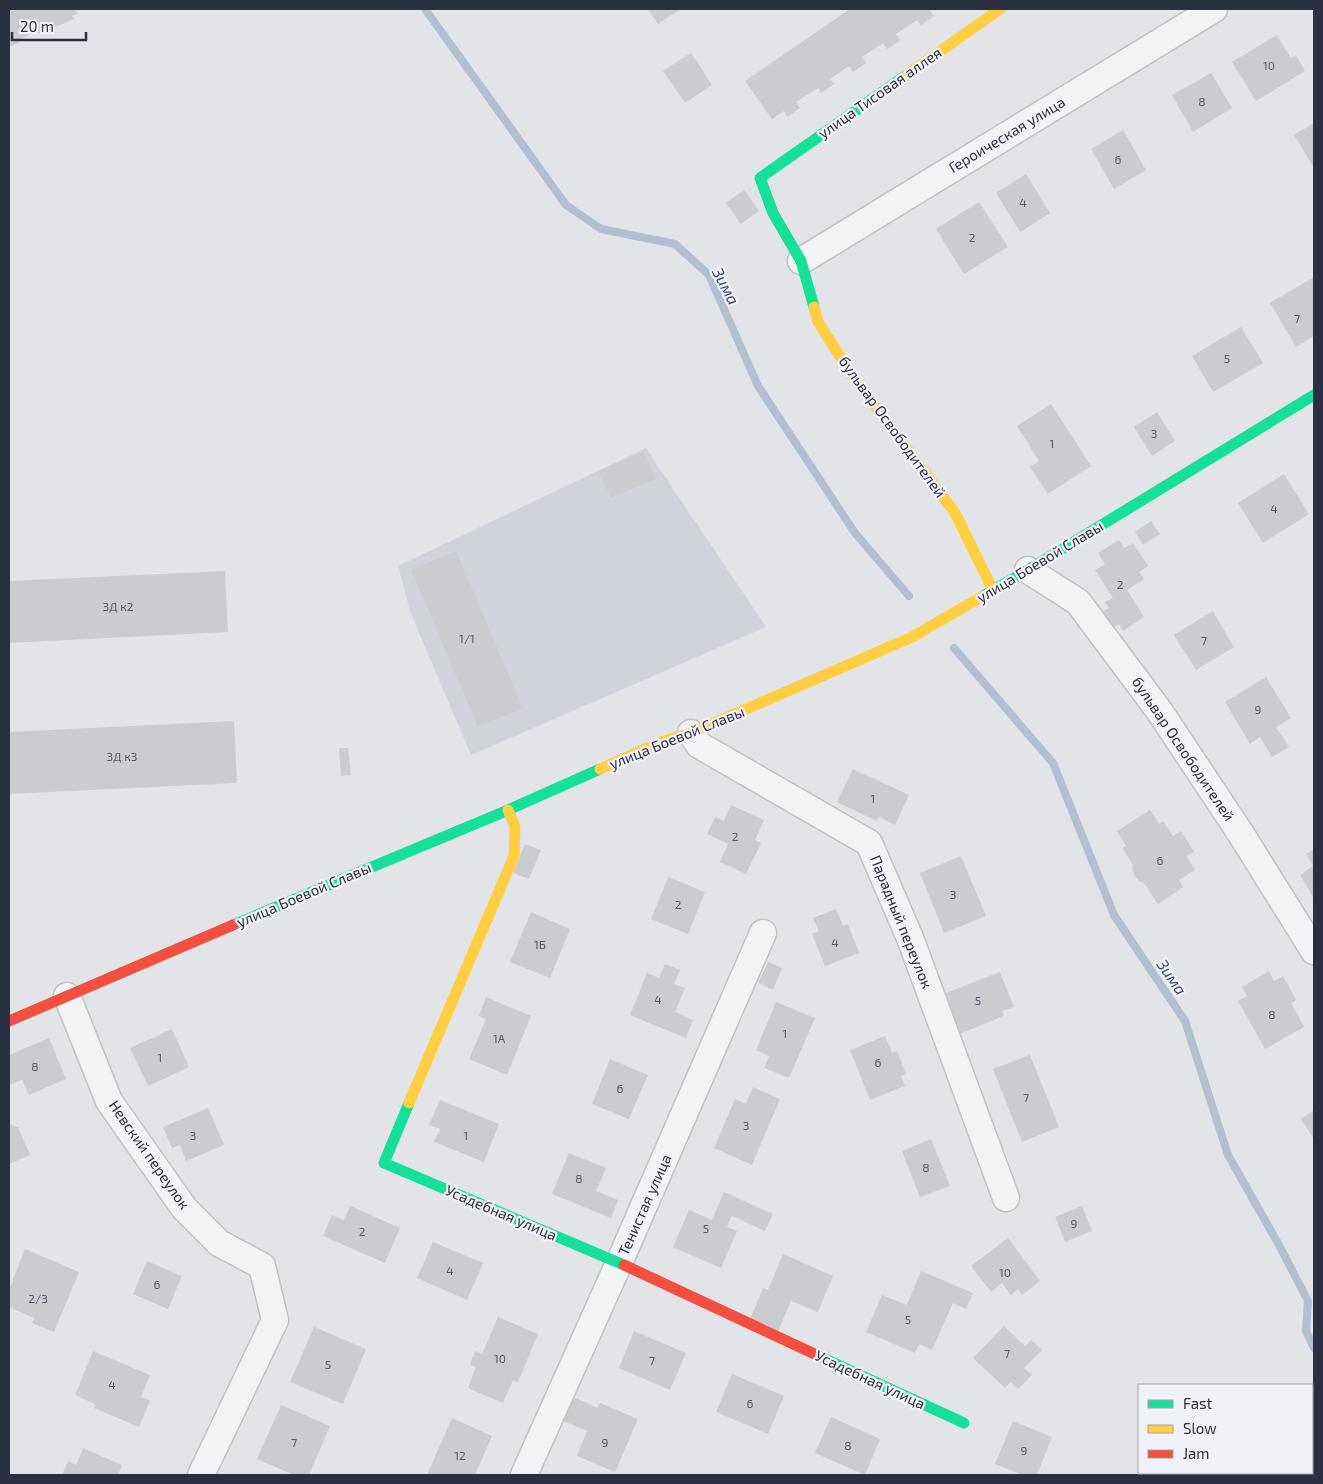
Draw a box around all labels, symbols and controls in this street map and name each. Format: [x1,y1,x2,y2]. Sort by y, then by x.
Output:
scale bar [12,10,86,42]
text: 20 m [20,17,54,35]
street label: улица Тисовая аллея [814,43,945,142]
house number: 10 [1263,58,1275,72]
street label: Героическая улица [945,92,1069,177]
house number: 8 [1198,94,1206,108]
house number: 6 [1115,152,1122,166]
house number: 4 [1019,195,1027,209]
house number: 2 [969,230,976,244]
water label: Зима [708,263,744,307]
house number: 7 [1294,311,1300,325]
house number: 5 [1224,351,1230,365]
street label: бульвар Освободителей [835,352,950,501]
house number: 3 [1151,426,1157,440]
house number: 1 [1050,436,1054,450]
house number: 4 [1270,501,1278,515]
street label: улица Боевой Славы [973,516,1106,607]
house number: 2 [1117,577,1124,591]
house number: 3Д к2 [103,599,134,613]
house number: 1/1 [459,631,475,645]
house number: 7 [1201,633,1207,647]
street label: бульвар Освободителей [1128,673,1239,825]
street label: улица Боевой Славы [606,702,747,773]
house number: 9 [1255,702,1262,716]
house number: 3Д к3 [107,749,137,763]
house number: 1 [871,791,875,805]
house number: 2 [732,829,739,843]
street label: Парадный переулок [866,852,937,991]
house number: 6 [1157,853,1164,867]
street label: улица Боевой Славы [234,858,374,931]
house number: 3 [950,887,956,901]
house number: 2 [675,897,682,911]
house number: 4 [831,935,839,949]
house number: 1Б [534,937,546,951]
water label: Зима [1153,954,1191,998]
house number: 4 [654,992,662,1006]
house number: 5 [975,993,981,1007]
house number: 8 [1268,1007,1276,1021]
house number: 1 [783,1026,787,1040]
house number: 1А [493,1031,506,1045]
house number: 1 [158,1050,162,1064]
house number: 6 [875,1055,882,1069]
house number: 8 [31,1059,39,1073]
house number: 6 [617,1081,624,1095]
house number: 7 [1023,1090,1029,1104]
street label: Невский переулок [105,1096,194,1213]
house number: 3 [743,1118,749,1132]
house number: 3 [190,1128,196,1142]
house number: 1 [464,1128,468,1142]
street label: Тенистая улица [614,1151,675,1258]
house number: 8 [922,1160,930,1174]
house number: 8 [575,1171,583,1185]
street label: Усадебная улица [443,1180,560,1245]
house number: 9 [1071,1216,1078,1230]
house number: 5 [703,1221,709,1235]
house number: 2 [359,1224,366,1238]
house number: 4 [446,1263,454,1277]
house number: 10 [999,1265,1011,1279]
house number: 6 [154,1277,161,1291]
house number: 2/3 [28,1291,48,1305]
house number: 5 [905,1312,911,1326]
street label: Усадебная улица [812,1346,928,1413]
house number: 7 [1004,1346,1010,1360]
house number: 10 [494,1351,506,1365]
house number: 7 [649,1353,655,1367]
house number: 5 [325,1357,331,1371]
house number: 4 [108,1377,116,1391]
legend [1138,1384,1313,1474]
text: Fast [1183,1394,1213,1412]
house number: 6 [747,1396,754,1410]
text: Slow [1183,1419,1217,1437]
house number: 7 [291,1435,297,1449]
house number: 9 [602,1435,609,1449]
house number: 8 [844,1438,852,1452]
house number: 9 [1021,1443,1028,1457]
text: Jam [1183,1444,1209,1462]
house number: 12 [454,1448,466,1462]

